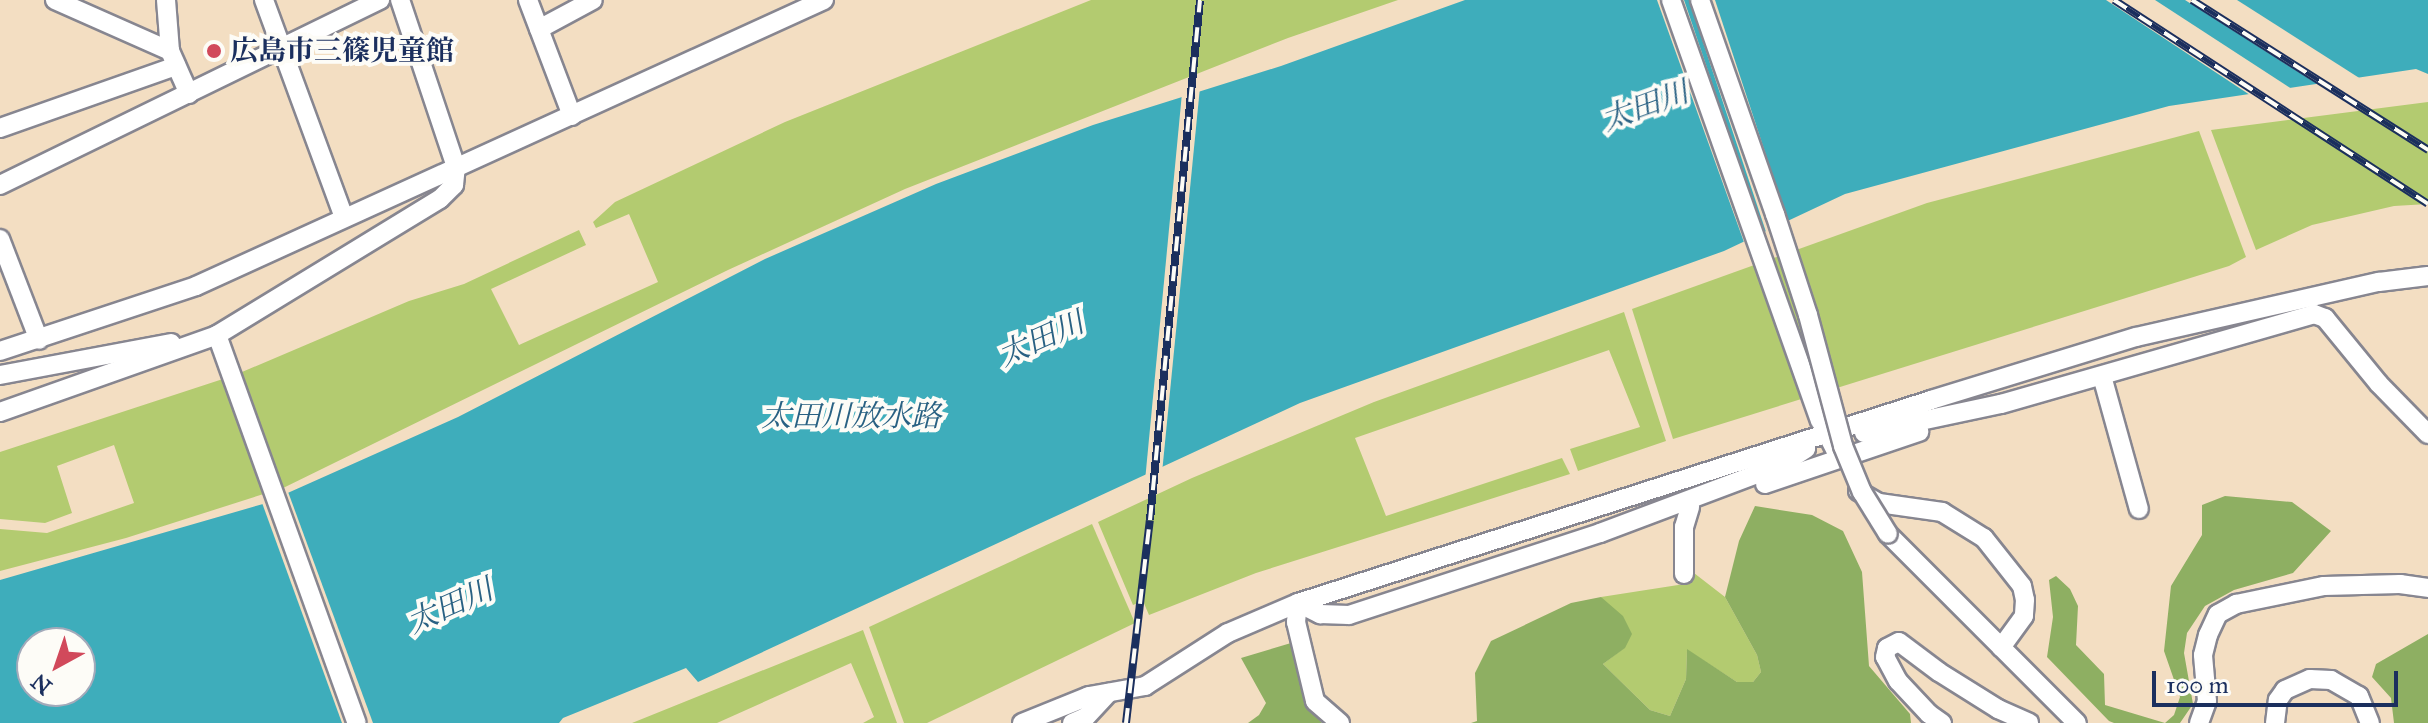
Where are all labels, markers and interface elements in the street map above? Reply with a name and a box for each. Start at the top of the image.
place label: 広島市三篠児童館 [230,34,454,68]
marker: 広島市三篠児童館 [205,42,223,60]
water label: 太田川 [1597,74,1693,138]
water label: 太田川 [993,304,1089,374]
water label: 太田川放水路 [761,398,941,434]
water label: 太田川 [402,571,498,641]
north arrow [16,627,96,707]
scale bar [2156,655,2402,705]
text: N [26,668,57,701]
text: 100 m [2166,670,2229,700]

